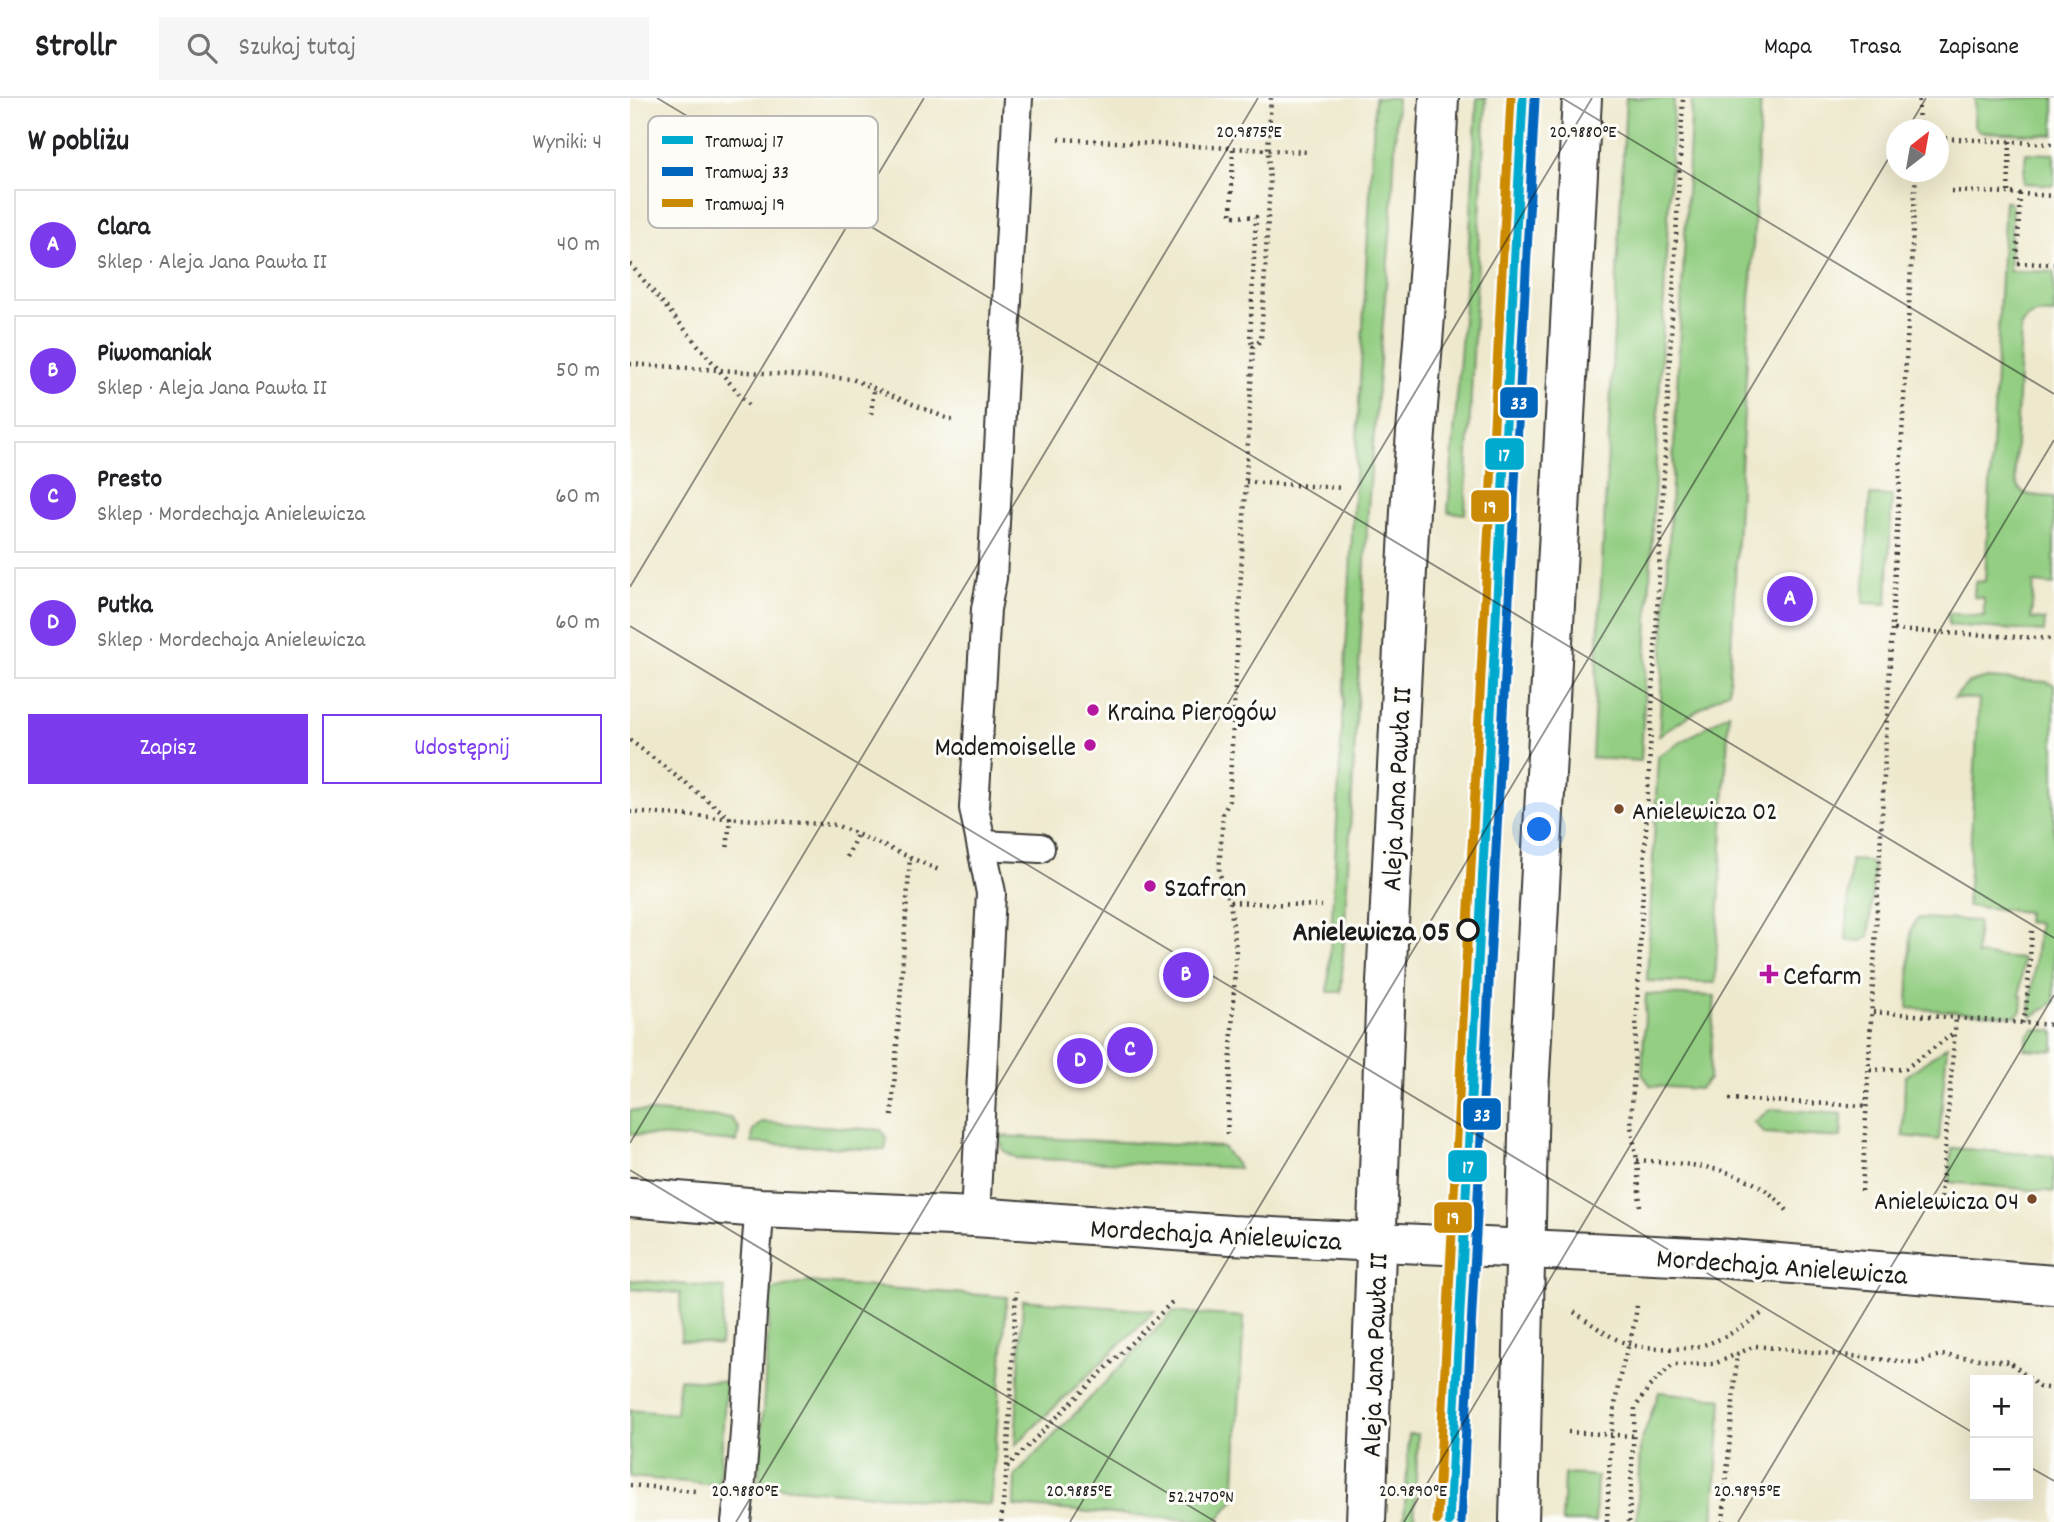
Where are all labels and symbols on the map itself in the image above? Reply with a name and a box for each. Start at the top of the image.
legend [648,116,878,228]
north arrow [1886,119,1949,182]
text: 20.9875°E [1216,121,1282,146]
text: 20.9880°E [1549,121,1617,146]
text: Tramwaj 17 [705,130,784,157]
text: Tramwaj 33 [705,161,789,188]
text: Tramwaj 19 [705,193,785,220]
line badge: 33 [1499,386,1539,419]
text: 33 [1511,392,1527,419]
line badge: 17 [1484,437,1525,471]
text: 17 [1498,444,1510,471]
line badge: 19 [1470,489,1510,523]
text: 19 [1484,496,1496,523]
pin: A [1767,573,1813,625]
street label: Aleja Jana Pawła II [1375,686,1425,893]
place label: Kraina Pierogów [1107,695,1277,735]
marker: Kraina Pierogów [1085,702,1101,718]
place label: Mademoiselle [934,730,1076,770]
marker: Mademoiselle [1082,737,1098,753]
place label: Anielewicza 02 [1632,795,1778,832]
marker: Anielewicza 02 [1612,802,1626,816]
your location [1522,812,1556,846]
place label: Szafran [1164,871,1246,911]
marker: Szafran [1142,878,1158,894]
place label: Anielewicza 05 [1293,915,1450,955]
marker: Anielewicza 05 [1457,919,1479,941]
pin: B [1163,949,1209,1001]
place label: Cefarm [1783,959,1862,999]
marker: Cefarm [1761,966,1777,982]
pin: C [1107,1024,1153,1076]
pin: D [1057,1035,1103,1087]
line badge: 33 [1462,1097,1502,1131]
text: 33 [1474,1104,1490,1131]
line badge: 17 [1447,1149,1488,1183]
text: 17 [1462,1156,1474,1183]
place label: Anielewicza 04 [1874,1185,2019,1222]
marker: Anielewicza 04 [2025,1192,2039,1206]
line badge: 19 [1433,1201,1473,1234]
text: 19 [1447,1207,1459,1234]
street label: Mordechaja Anielewicza [1089,1211,1343,1265]
street label: Mordechaja Anielewicza [1655,1241,1909,1299]
street label: Aleja Jana Pawła II [1354,1252,1402,1458]
text: 20.9880°E [711,1480,779,1505]
text: 20.9885°E [1046,1480,1112,1505]
text: 20.9890°E [1379,1480,1447,1505]
text: 20.9895°E [1714,1480,1780,1505]
text: 52.2470°N [1168,1486,1234,1511]

